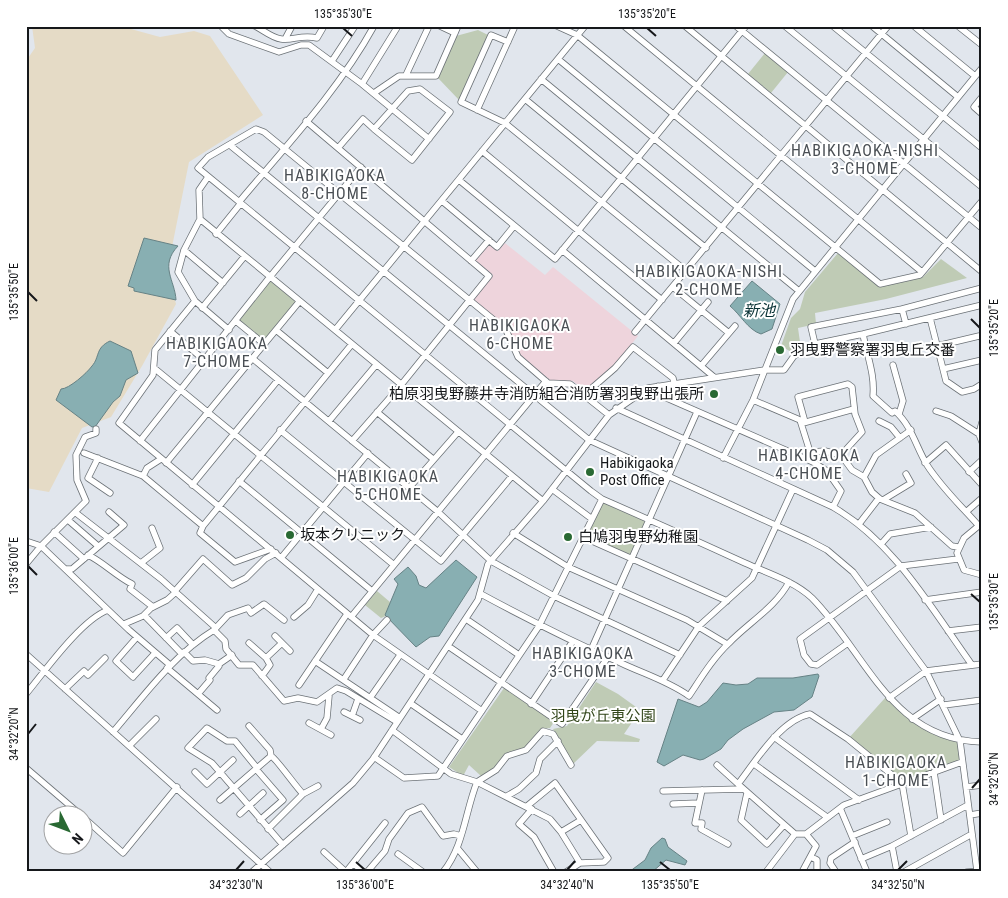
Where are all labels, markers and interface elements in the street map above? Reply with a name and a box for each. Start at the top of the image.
text: 135°35'30"E [314,7,372,21]
text: 135°35'20"E [618,7,676,21]
district label: HABIKIGAOKA-NISHI 3-CHOME [791,141,939,178]
district label: HABIKIGAOKA 8-CHOME [284,166,386,203]
district label: HABIKIGAOKA-NISHI 2-CHOME [635,262,783,299]
text: 135°35'50"E [7,263,21,321]
text: 135°35'20"E [987,299,1001,357]
water label: 新池 [743,301,777,320]
district label: HABIKIGAOKA 6-CHOME [469,316,571,353]
district label: HABIKIGAOKA 7-CHOME [166,334,268,371]
place label: 羽曳野警察署羽曳丘交番 [790,341,955,359]
marker: 羽曳野警察署羽曳丘交番 [774,344,786,356]
place label: 柏原羽曳野藤井寺消防組合消防署羽曳野出張所 [389,385,704,403]
marker: 柏原羽曳野藤井寺消防組合消防署羽曳野出張所 [708,388,720,400]
district label: HABIKIGAOKA 4-CHOME [758,446,860,483]
place label: Habikigaoka Post Office [600,454,674,489]
marker: Habikigaoka Post Office [584,466,596,478]
district label: HABIKIGAOKA 5-CHOME [337,467,439,504]
place label: 坂本クリニック [300,526,405,544]
place label: 白鳩羽曳野幼稚園 [578,528,698,546]
marker: 坂本クリニック [284,529,296,541]
marker: 白鳩羽曳野幼稚園 [562,531,574,543]
text: 135°36'00"E [7,537,21,595]
text: 135°35'30"E [987,573,1001,631]
district label: HABIKIGAOKA 3-CHOME [532,644,634,681]
text: 34°32'20"N [7,707,21,761]
park label: 羽曳が丘東公園 [550,707,656,725]
text: 34°32'50"N [987,752,1001,806]
district label: HABIKIGAOKA 1-CHOME [845,753,947,790]
north arrow [42,806,92,856]
text: N [69,830,86,847]
text: 34°32'30"N [209,878,263,892]
text: 135°36'00"E [336,878,394,892]
text: 34°32'40"N [540,878,594,892]
text: 135°35'50"E [641,878,699,892]
text: 34°32'50"N [871,878,925,892]

